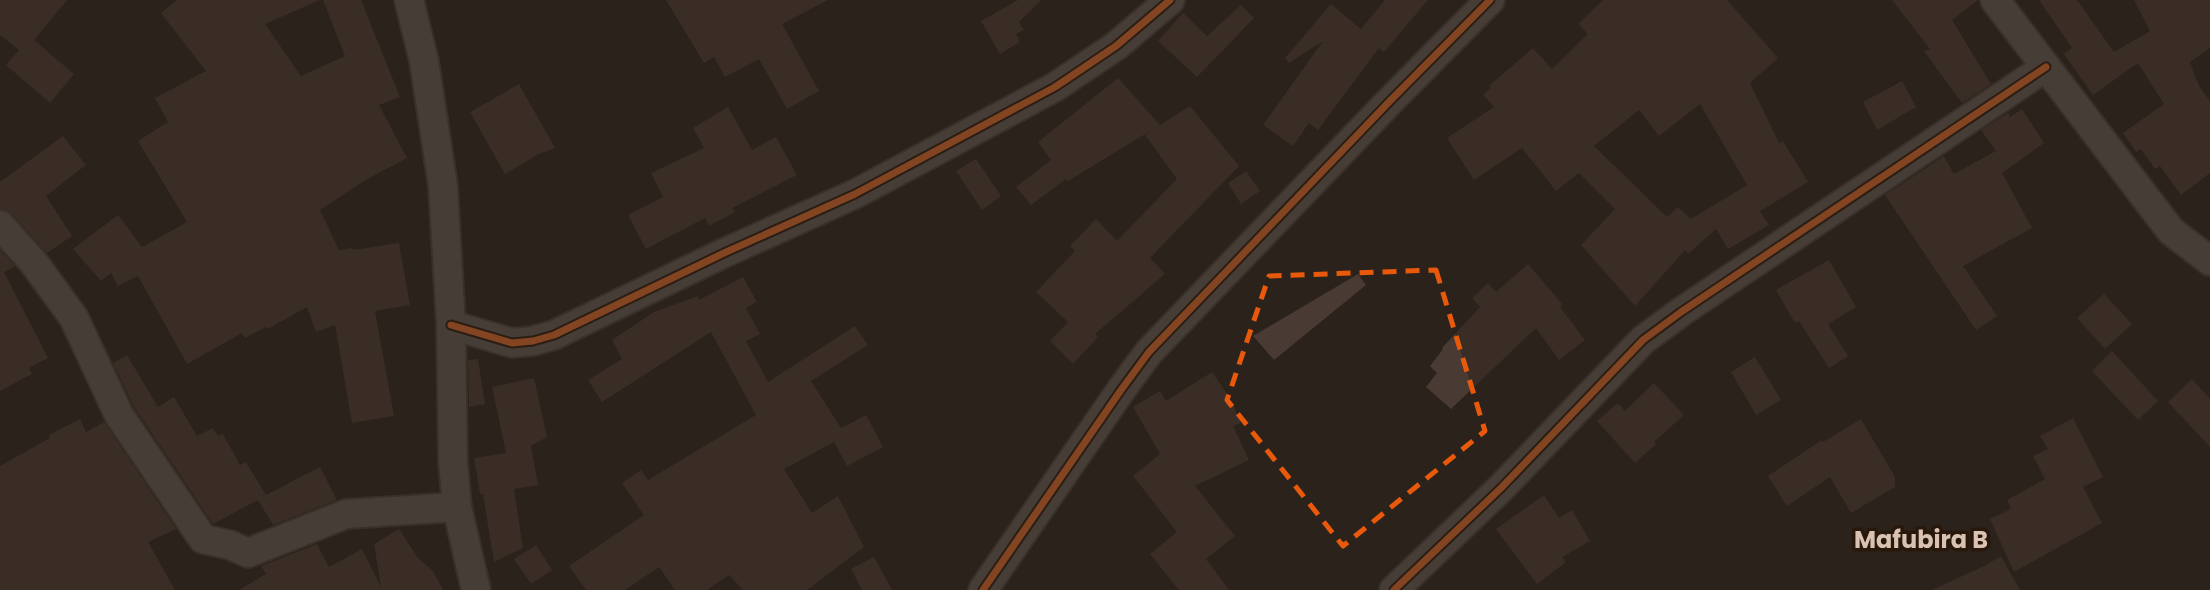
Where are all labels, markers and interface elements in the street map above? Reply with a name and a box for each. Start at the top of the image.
district label: Mafubira B [1854,523,1988,556]

